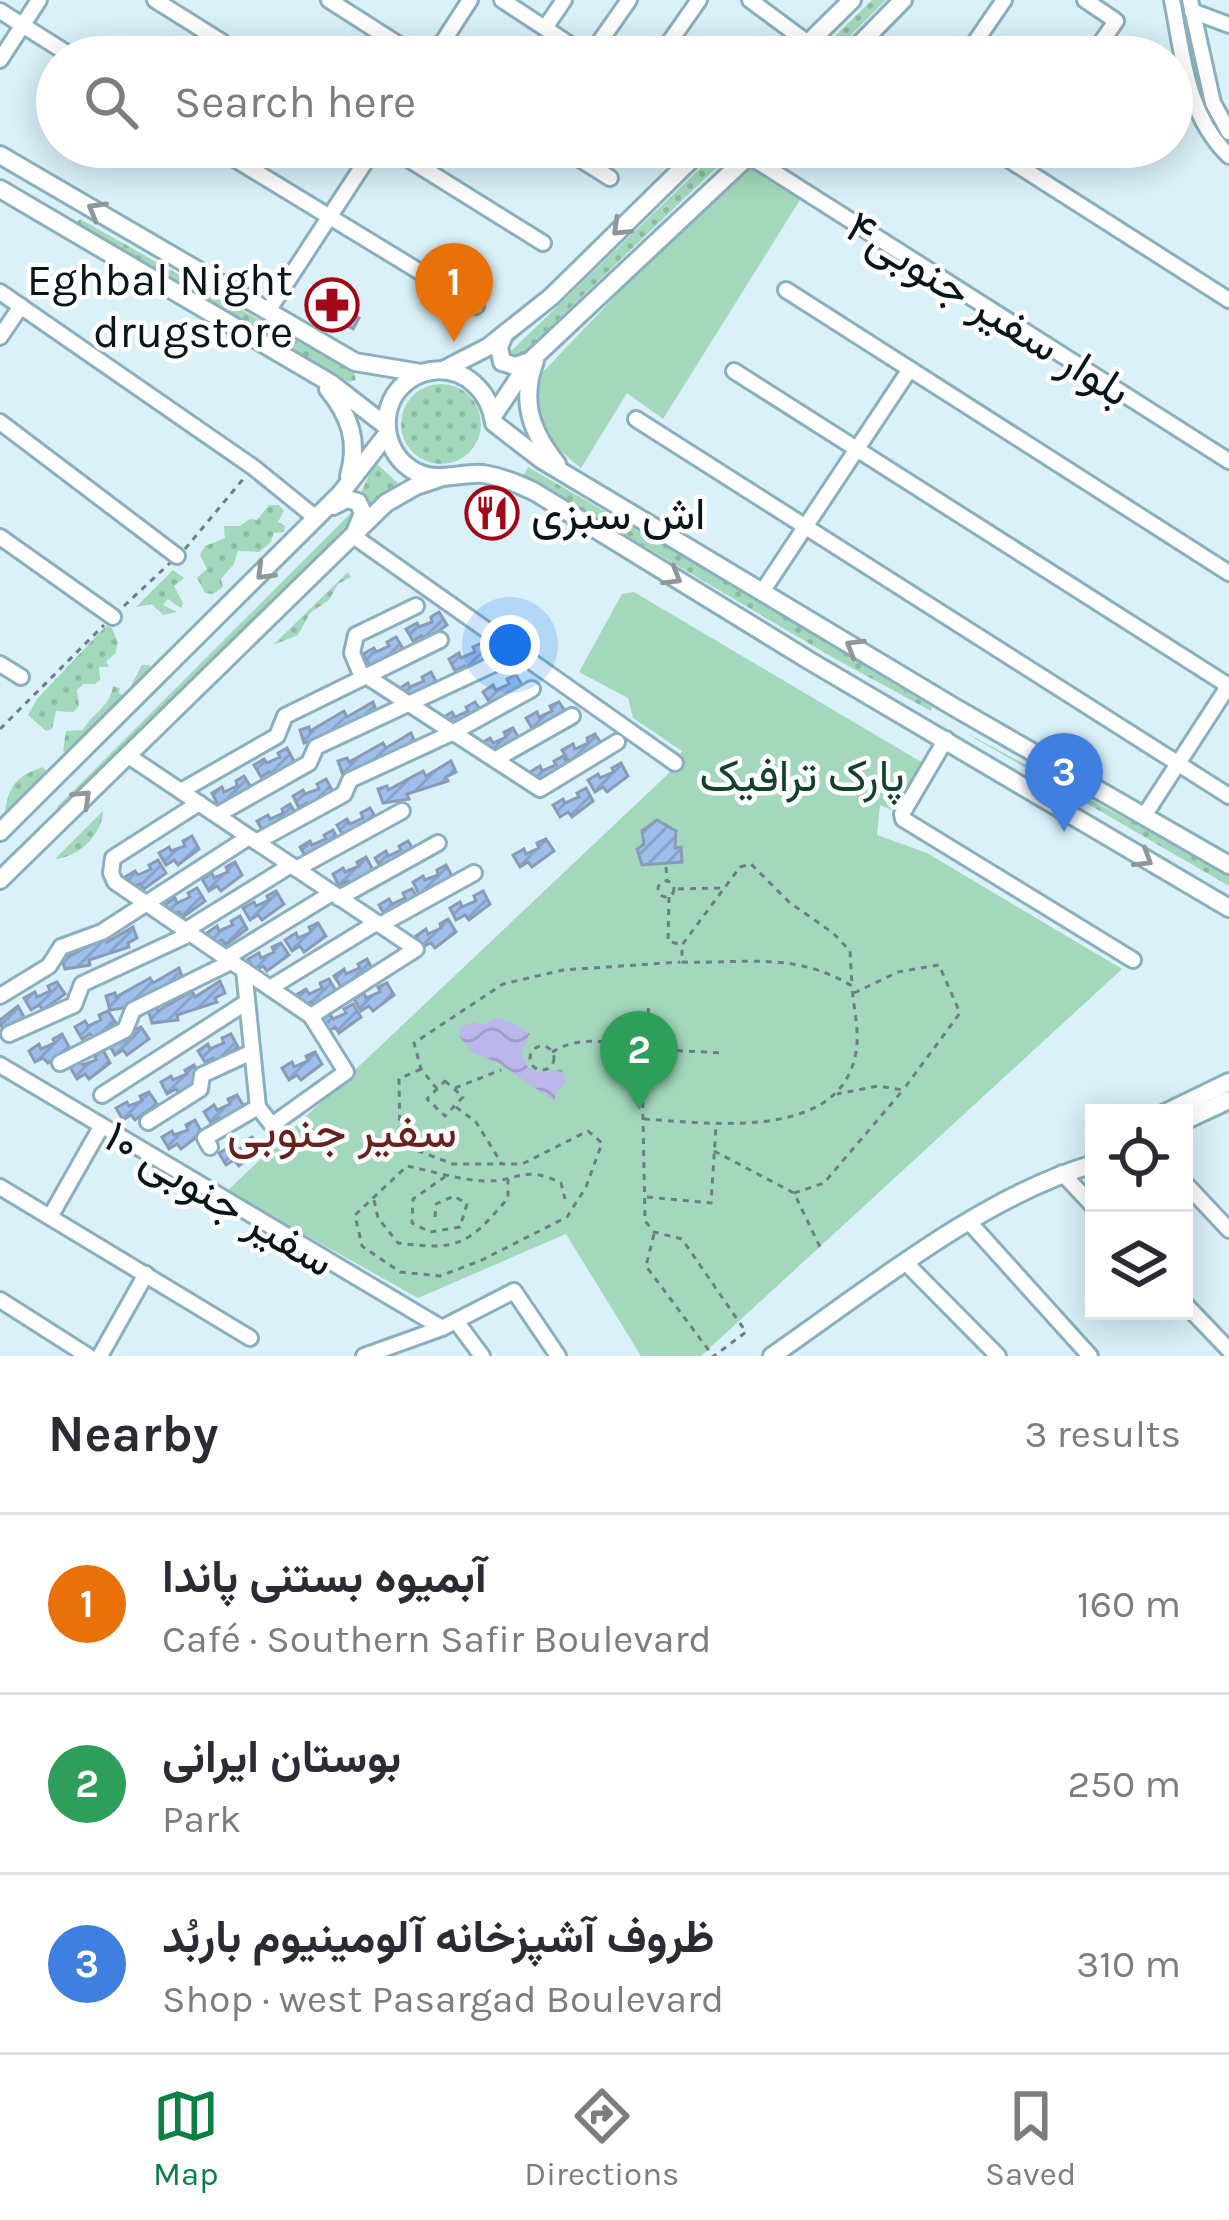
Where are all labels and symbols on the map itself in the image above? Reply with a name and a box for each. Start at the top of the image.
one-way arrow [87,201,108,224]
street label: بلوار سفیر جنوبی۴ [836,201,1140,418]
one-way arrow [612,214,634,236]
pin: 1 [415,243,493,342]
place label: Eghbal Night drugstore [27,254,293,359]
pharmacy icon: Eghbal Night drugstore [304,277,360,333]
restaurant icon: اش سبزی [464,485,520,541]
place label: اش سبزی [531,488,706,541]
one-way arrow [256,558,278,580]
one-way arrow [660,563,682,585]
your location [480,615,540,675]
one-way arrow [845,638,867,661]
pin: 3 [1025,733,1103,832]
park label: پارک ترافیک [700,750,904,806]
one-way arrow [69,790,91,812]
one-way arrow [1131,845,1153,867]
pin: 2 [600,1011,678,1110]
district label: سفیر جنوبی [227,1103,457,1160]
street label: سفیر جنوبی ۱۰ [95,1110,344,1289]

